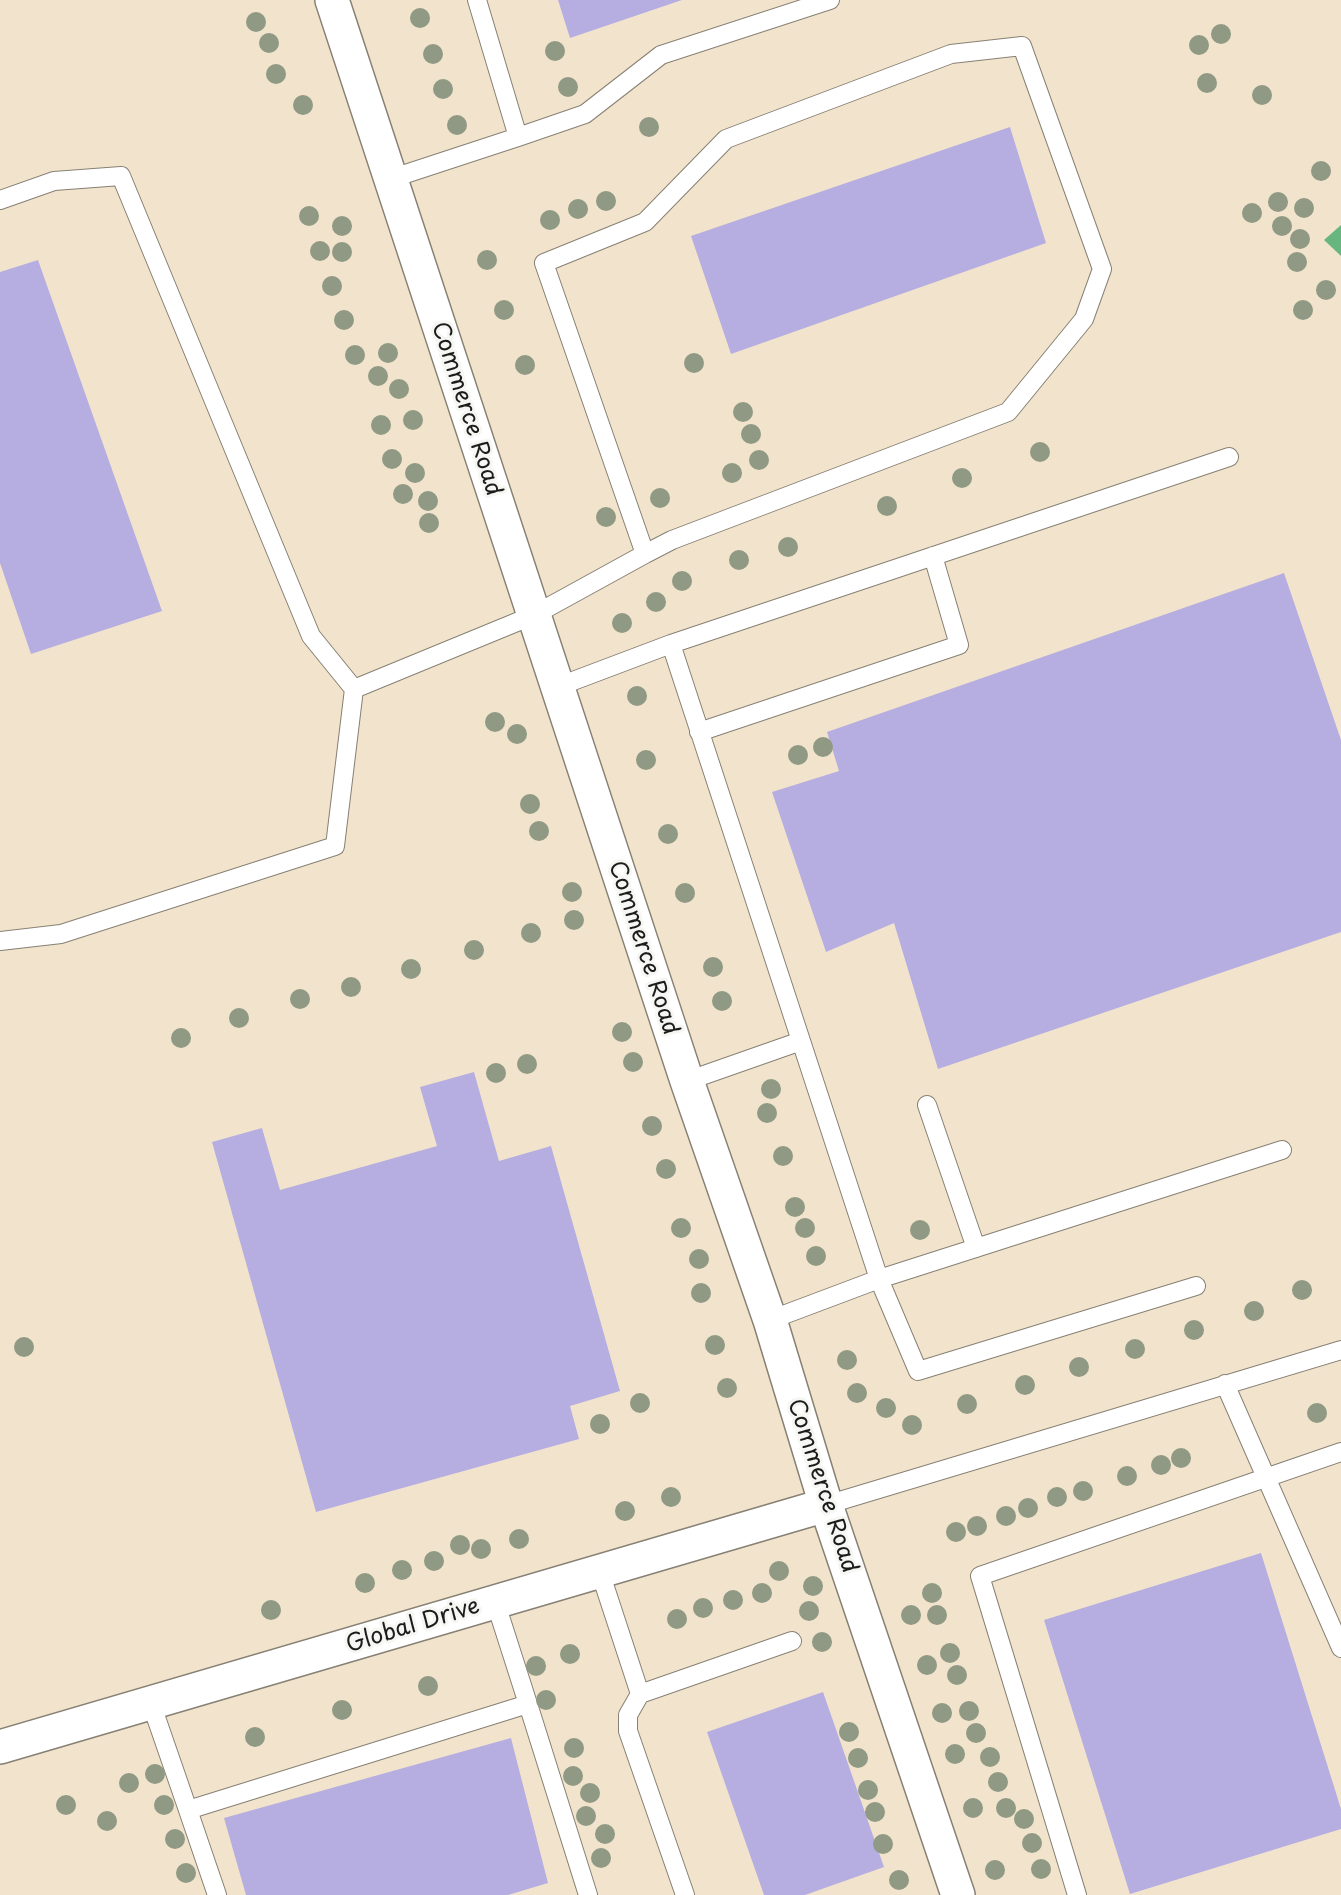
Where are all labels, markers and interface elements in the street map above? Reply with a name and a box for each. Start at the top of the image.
street label: Commerce Road [425,318,507,500]
street label: Commerce Road [602,857,684,1039]
street label: Commerce Road [781,1395,863,1577]
street label: Global Drive [343,1593,483,1659]

